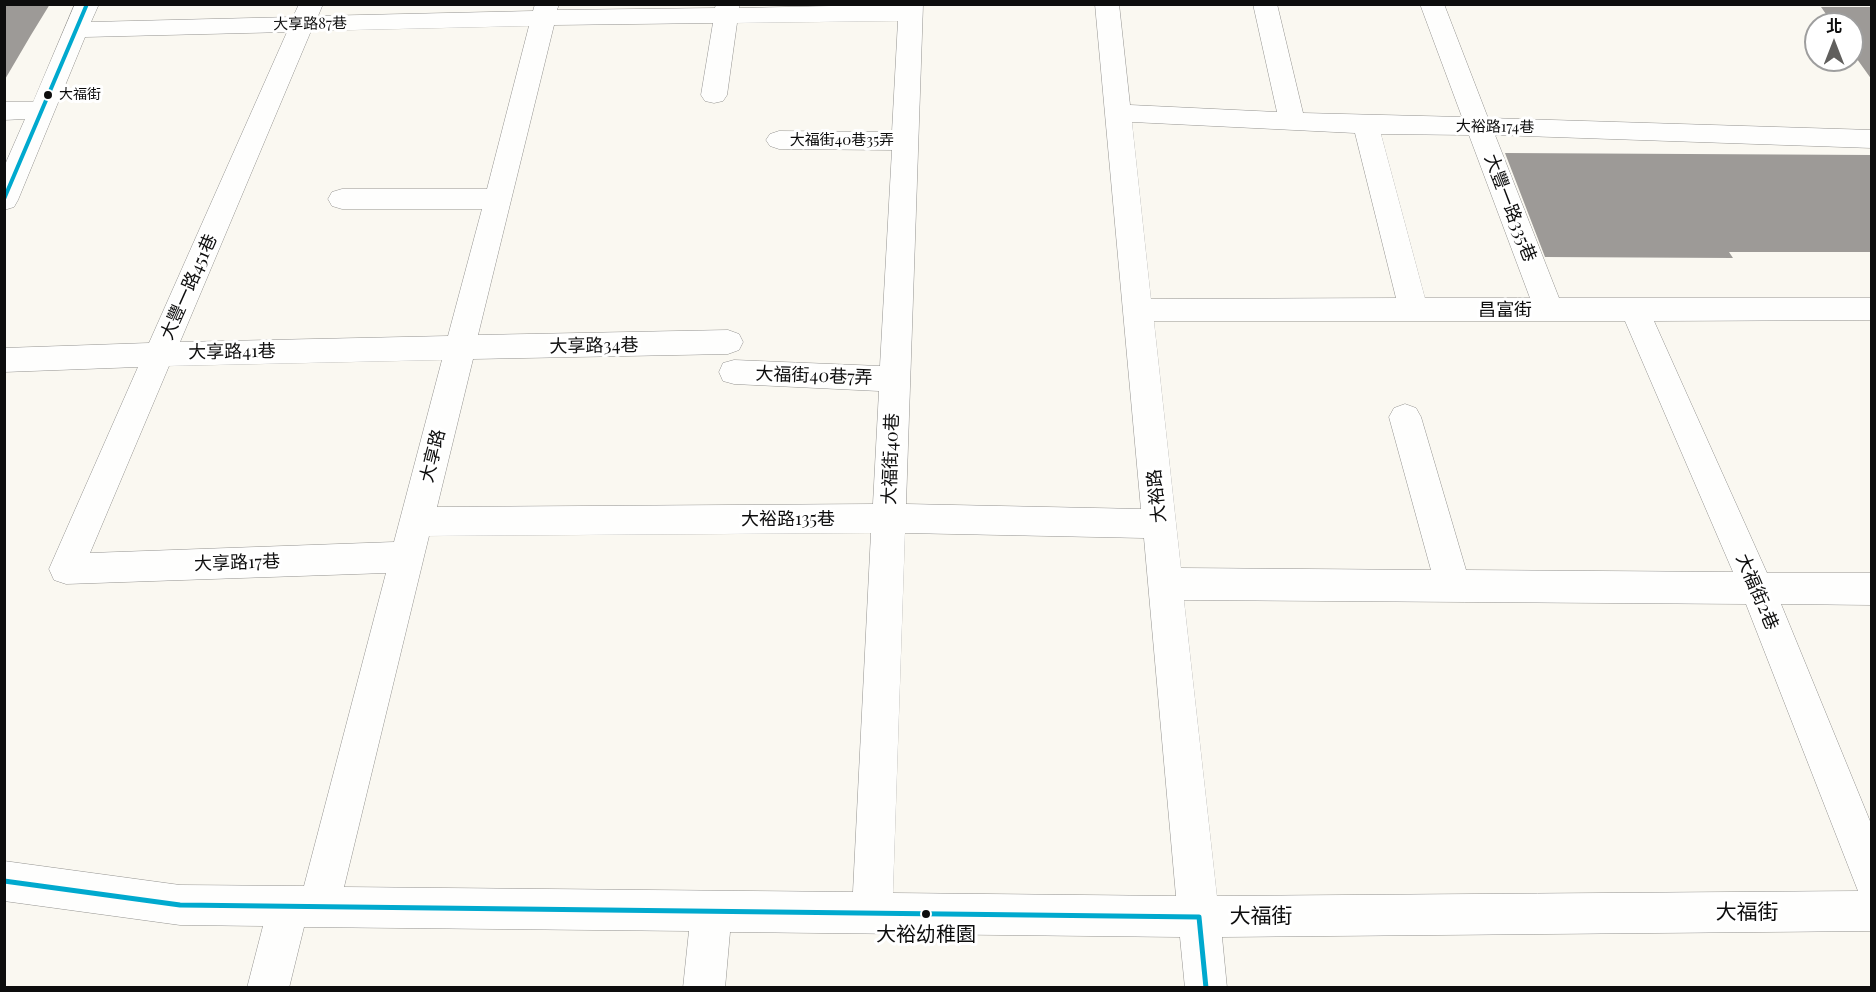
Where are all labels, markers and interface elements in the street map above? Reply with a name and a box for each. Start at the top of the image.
north arrow [1804,12,1864,72]
street label: 大享路87巷 [273,14,347,34]
text: 北 [1826,15,1842,36]
place label: 大福街 [59,87,101,103]
marker: 大福街 [42,89,54,101]
street label: 大裕路174巷 [1456,117,1534,137]
street label: 大福街40巷35弄 [790,131,894,149]
street label: 大豐一路335巷 [1480,151,1540,265]
street label: 大豐一路451巷 [156,231,222,343]
street label: 昌富街 [1478,299,1532,321]
street label: 大享路34巷 [549,334,639,358]
street label: 大享路41巷 [188,340,276,364]
street label: 大福街40巷7弄 [755,363,873,389]
street label: 大福街40巷 [879,413,903,505]
street label: 大享路 [416,427,450,485]
street label: 大裕路 [1143,468,1171,524]
street label: 大裕路135巷 [741,508,835,530]
street label: 大享路17巷 [194,551,280,575]
street label: 大福街2巷 [1731,551,1783,633]
street label: 大福街 [1716,899,1778,925]
street label: 大福街 [1230,903,1292,929]
marker: 大裕幼稚園 [920,908,932,920]
place label: 大裕幼稚園 [876,923,976,947]

